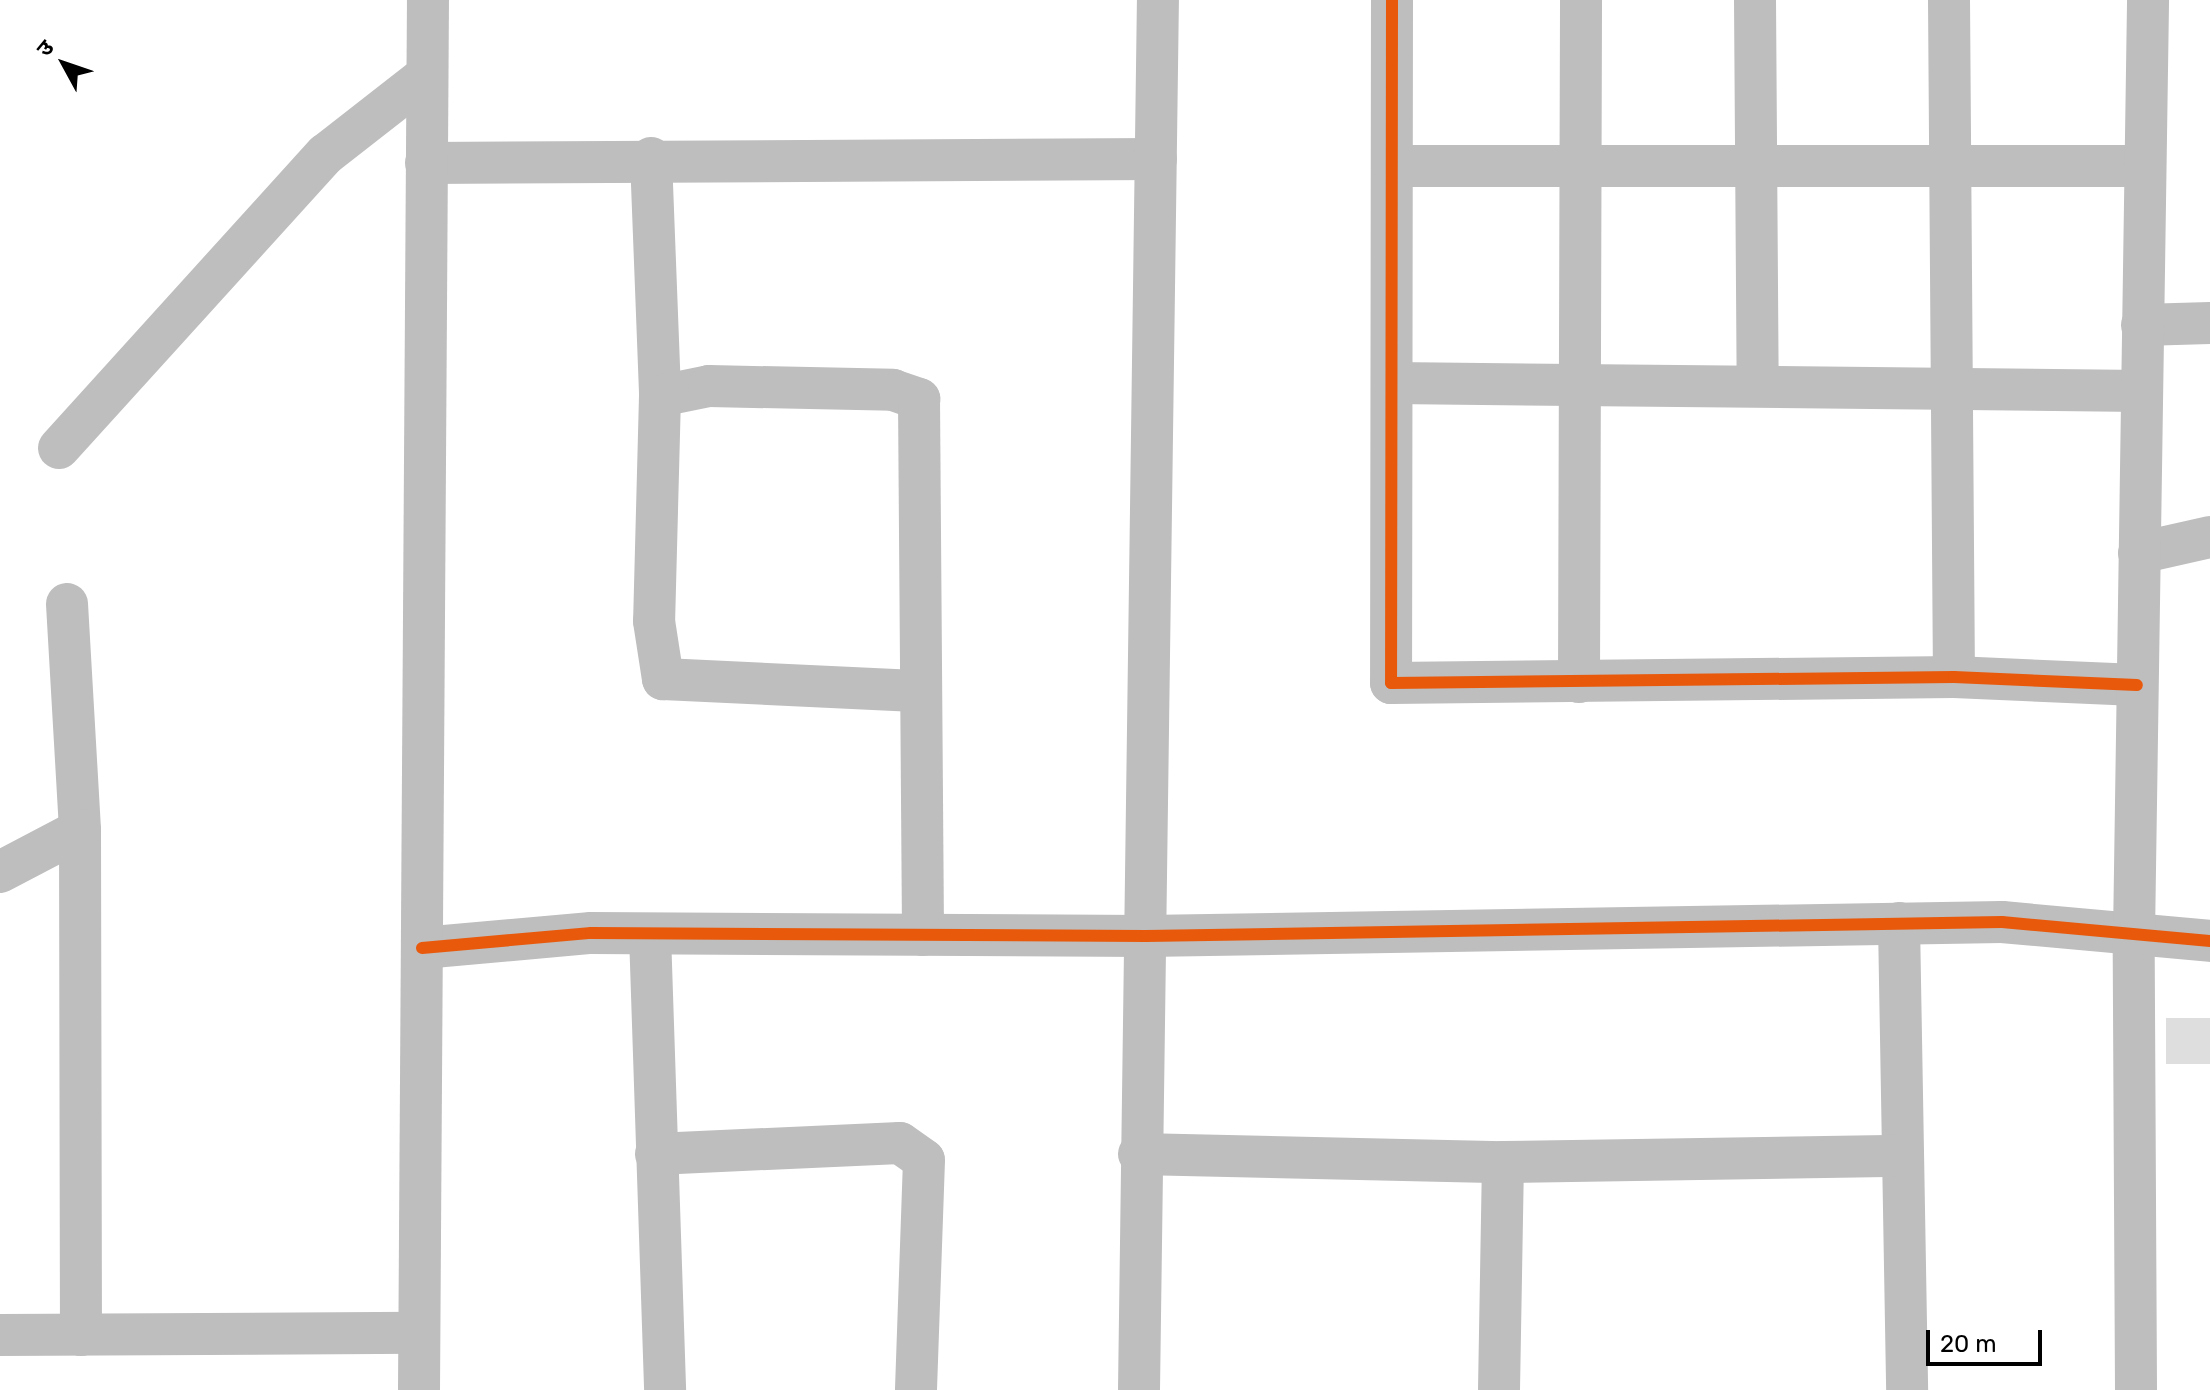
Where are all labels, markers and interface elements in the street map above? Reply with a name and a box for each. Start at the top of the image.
north arrow [24,24,104,104]
text: उ [31,35,60,62]
scale bar [1930,1314,2046,1364]
text: 20 m [1940,1330,1997,1358]

